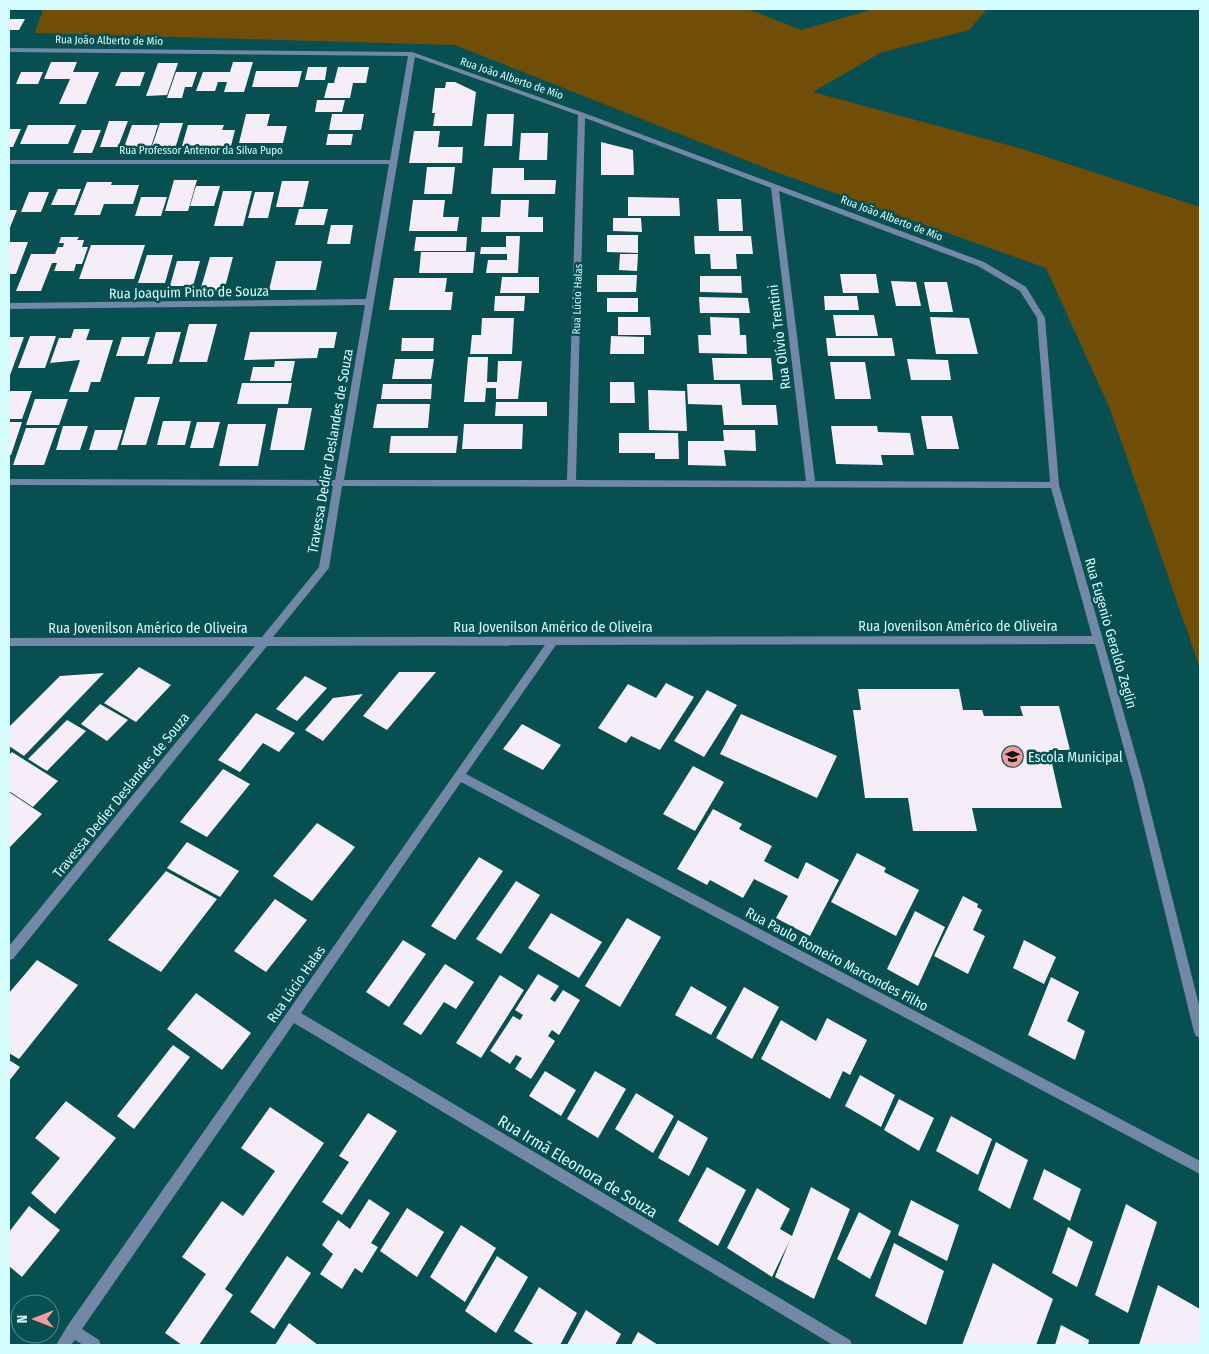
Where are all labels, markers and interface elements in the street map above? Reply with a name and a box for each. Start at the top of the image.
street label: Rua João Alberto de Mio [55,33,163,48]
street label: Rua João Alberto de Mio [459,55,565,102]
street label: Rua Professor Antenor da Silva Pupo [119,144,283,157]
street label: Rua João Alberto de Mio [839,193,945,244]
street label: Rua Lúcio Halas [570,263,585,335]
street label: Rua Joaquim Pinto de Souza [109,283,269,302]
street label: Rua Olívio Trentini [765,284,794,390]
street label: Travessa Dedier Deslandes de Souza [304,347,357,555]
street label: Rua Eugenio Geraldo Zeglin [1081,556,1140,710]
street label: Rua Jovenilson Américo de Oliveira [858,618,1058,635]
street label: Rua Jovenilson Américo de Oliveira [453,619,653,636]
street label: Rua Jovenilson Américo de Oliveira [48,620,248,637]
street label: Travessa Dedier Deslandes de Souza [50,709,193,881]
school or university icon: Escola Municipal [1000,745,1024,769]
place label: Escola Municipal [1028,749,1123,766]
street label: Rua Paulo Romeiro Marcondes Filho [743,904,931,1015]
street label: Rua Lúcio Halas [264,942,329,1026]
street label: Rua Irmã Eleonora de Souza [495,1111,661,1222]
north arrow [10,1294,60,1344]
text: N [14,1315,31,1323]

